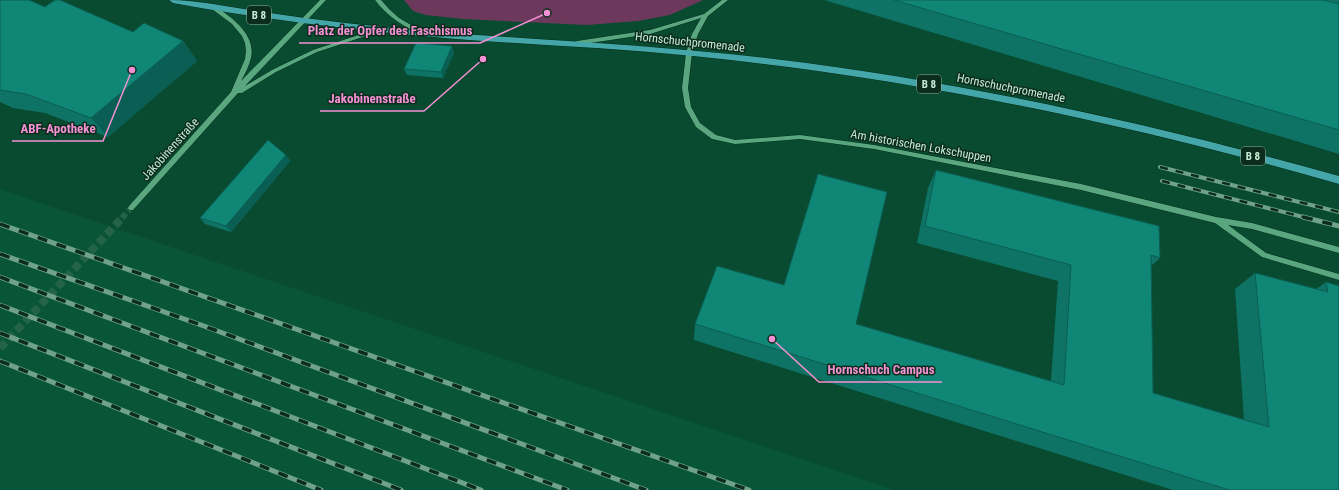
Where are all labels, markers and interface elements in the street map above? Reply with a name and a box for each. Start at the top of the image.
road number: B 8 [247,6,271,24]
callout: Platz der Opfer des Faschismus [299,18,480,43]
text: Platz der Opfer des Faschismus [308,23,472,38]
street label: Hornschuchpromenade [634,29,746,55]
street label: Hornschuchpromenade [956,71,1067,105]
road number: B 8 [917,75,941,93]
callout: Jakobinenstraße [320,86,424,111]
text: Jakobinenstraße [328,91,416,106]
street label: Jakobinenstraße [138,115,202,183]
callout: ABF-Apotheke [12,116,103,141]
text: ABF-Apotheke [20,121,96,136]
street label: Am historischen Lokschuppen [850,127,993,165]
road number: B 8 [1241,147,1265,165]
callout: Hornschuch Campus [819,357,942,382]
text: Hornschuch Campus [827,362,935,377]

